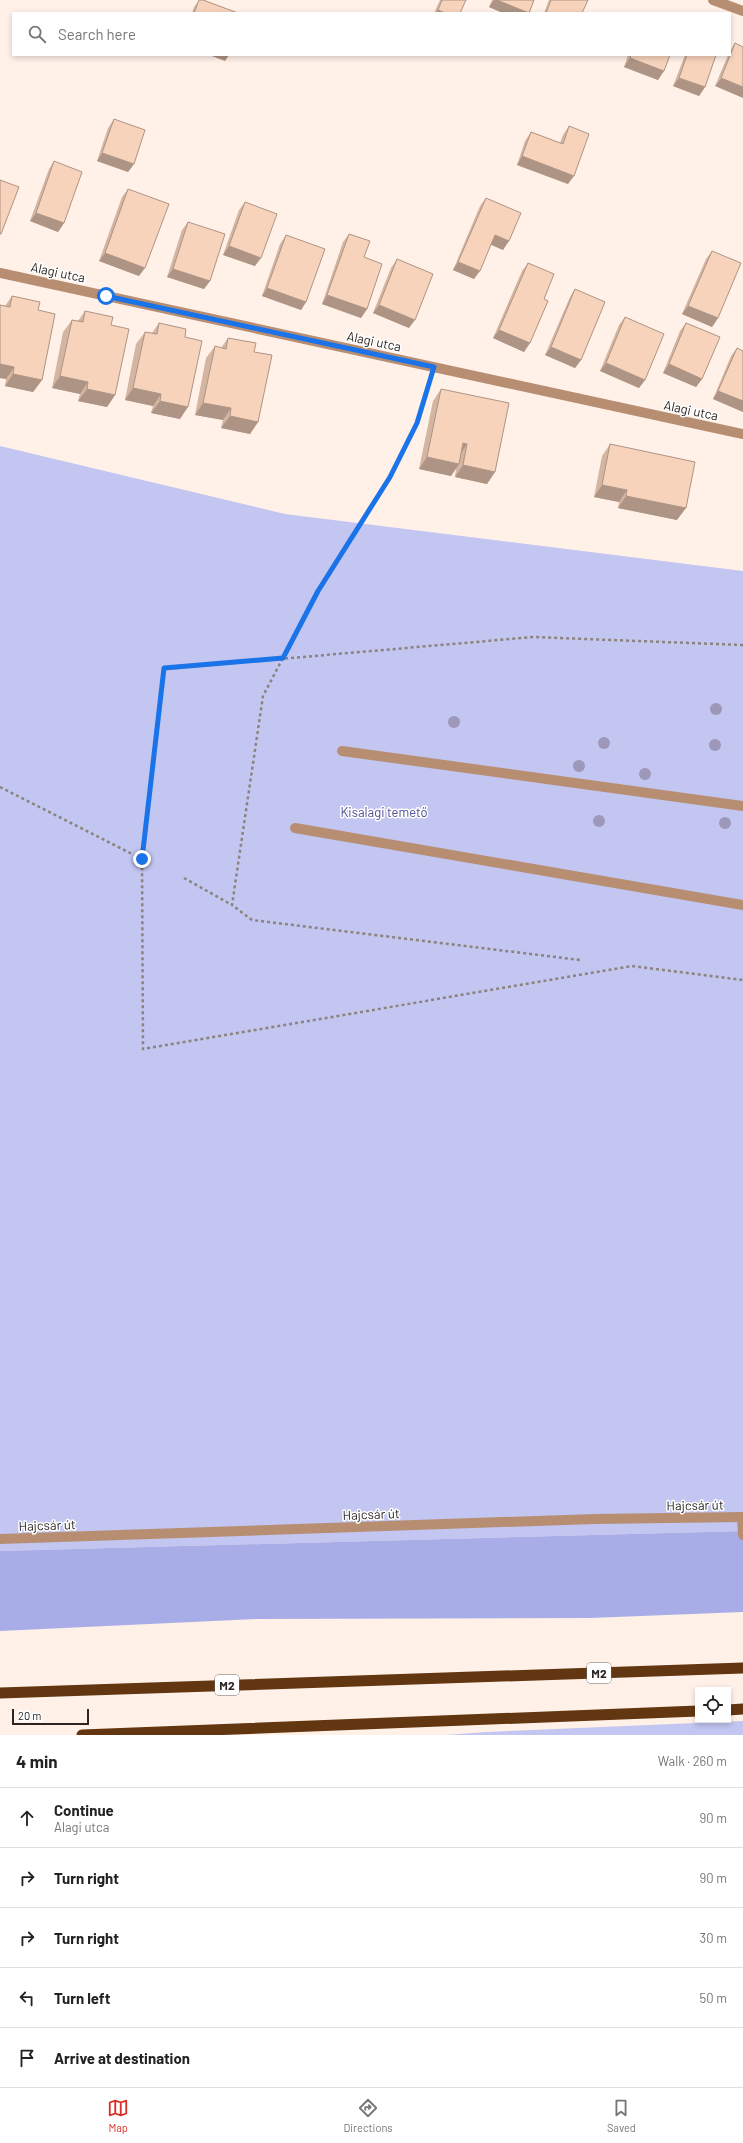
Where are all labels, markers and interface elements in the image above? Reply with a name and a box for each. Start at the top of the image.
search box [12,12,731,56]
icon: search [26,23,48,45]
text: Search here [58,25,136,43]
street label: Alagi utca [29,258,87,286]
route start [97,287,115,305]
street label: Alagi utca [345,327,403,355]
street label: Alagi utca [662,396,720,424]
park label: Kisalagi temető [340,804,428,820]
route end [133,850,151,868]
street label: Hajcsár út [666,1497,724,1513]
street label: Hajcsár út [342,1505,400,1523]
street label: Hajcsár út [18,1516,76,1534]
road number: M2 [587,1663,611,1683]
road number: M2 [215,1675,239,1695]
map controls [695,1687,731,1723]
button: locate [695,1687,731,1723]
scale bar [12,1707,89,1726]
text: 20 m [18,1709,41,1722]
text: 4 min [16,1751,58,1771]
text: Walk · 260 m [658,1753,727,1769]
text: Continue [54,1801,114,1819]
icon: ahead [16,1807,38,1829]
text: 90 m [700,1810,727,1826]
text: Alagi utca [54,1819,109,1835]
icon: right [16,1867,38,1889]
text: Turn right [54,1869,119,1887]
text: 90 m [700,1870,727,1886]
icon: right [16,1927,38,1949]
text: Turn right [54,1929,119,1947]
text: 30 m [700,1930,727,1946]
icon: left [16,1987,38,2009]
text: Turn left [54,1989,110,2007]
text: 50 m [700,1990,727,2006]
icon: arrive [16,2047,38,2069]
text: Arrive at destination [54,2049,190,2067]
tab: Map [107,2097,129,2134]
tab: Directions [343,2097,393,2134]
tab: Saved [607,2097,636,2134]

